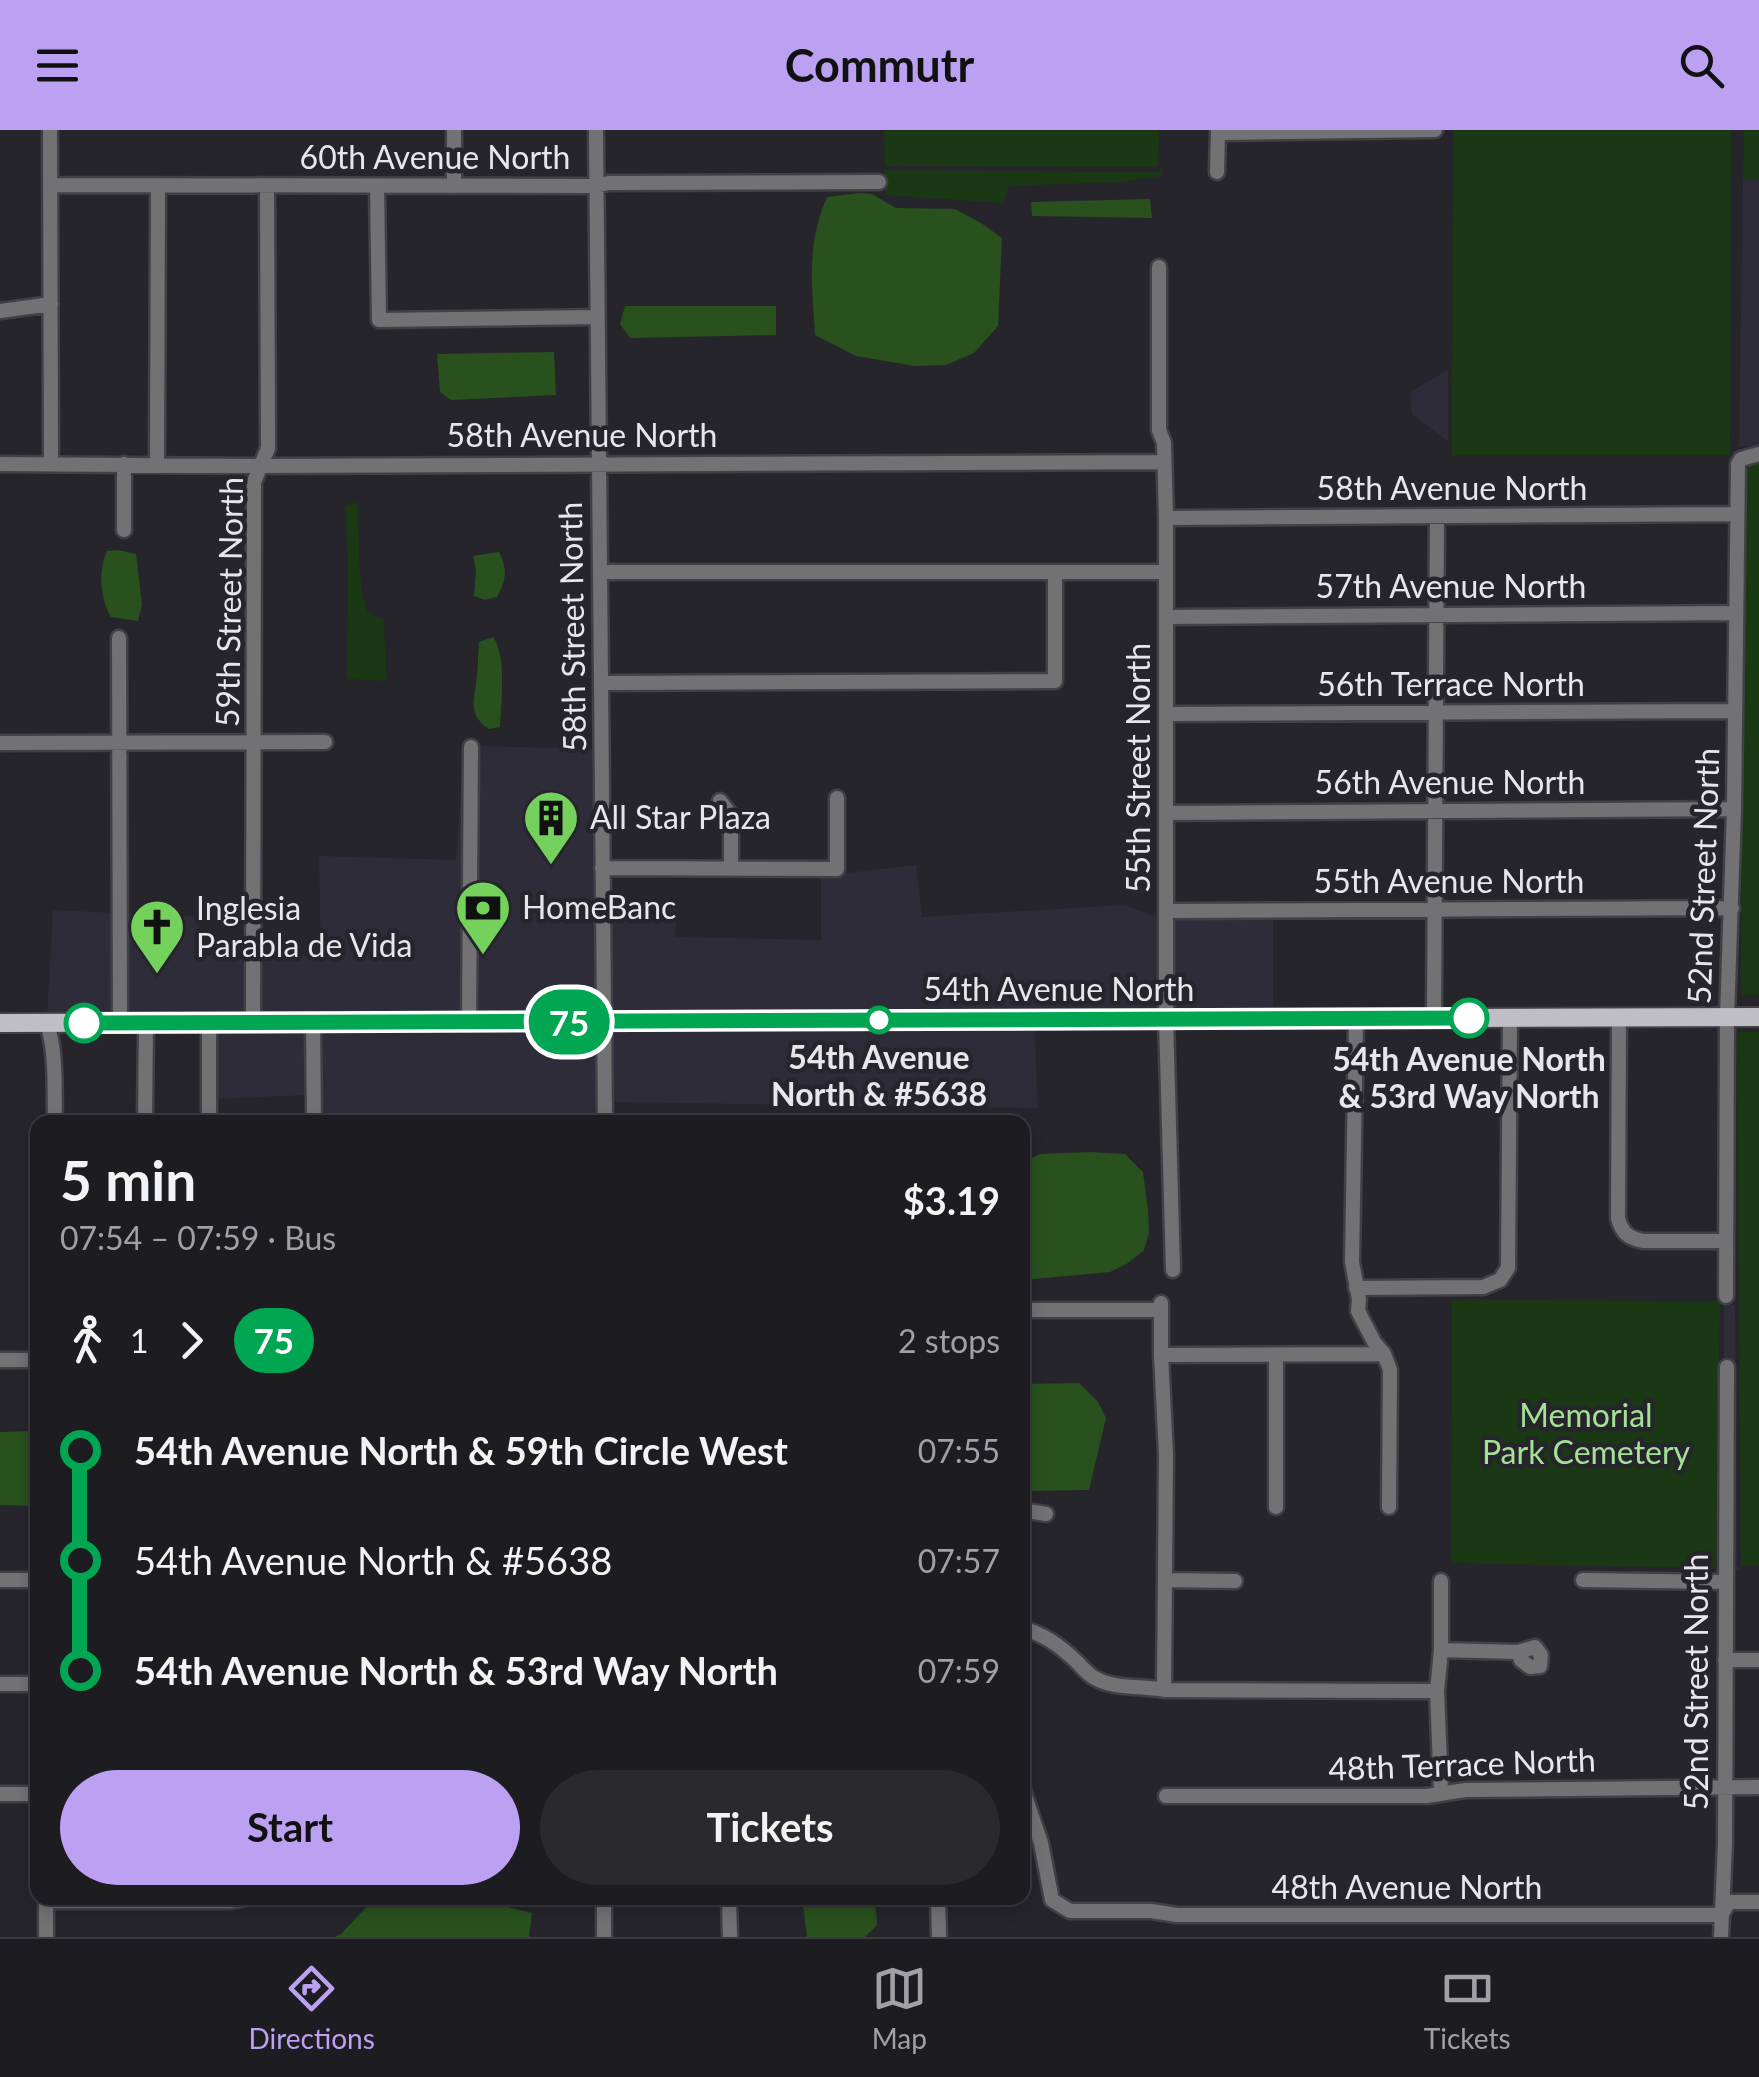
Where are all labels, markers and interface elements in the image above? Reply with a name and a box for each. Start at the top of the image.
icon: menu [30,38,85,93]
text: Commutr [785,38,974,92]
icon: search [1674,38,1729,93]
street label: 60th Avenue North [300,137,570,176]
street label: 58th Avenue North [447,415,717,454]
street label: 58th Avenue North [1317,468,1587,507]
street label: 59th Street North [207,477,250,727]
street label: 58th Street North [550,502,593,752]
street label: 57th Avenue North [1316,566,1586,605]
street label: 55th Street North [1118,643,1157,893]
street label: 56th Terrace North [1317,664,1585,703]
street label: 52nd Street North [1679,747,1726,1005]
street label: 56th Avenue North [1315,762,1585,801]
building icon: All Star Plaza [521,788,581,867]
place label: All Star Plaza [590,797,771,836]
street label: 55th Avenue North [1314,861,1584,900]
bank icon: HomeBanc [453,878,513,957]
place label: HomeBanc [522,887,676,926]
place label: Inglesia Parabla de Vida [196,888,413,964]
church icon: Inglesia Parabla de Vida [127,897,187,976]
street label: 54th Avenue North [924,969,1194,1008]
line badge: 75 [524,990,614,1054]
marker: 54th Avenue North & 53rd Way North [1450,999,1488,1037]
text: 75 [549,1001,589,1043]
unlabelled marker [65,1004,103,1042]
marker: 54th Avenue North & #5638 [866,1007,892,1033]
place label: 54th Avenue North & #5638 [771,1037,987,1113]
place label: 54th Avenue North & 53rd Way North [1332,1039,1606,1115]
text: 5 min [60,1147,196,1213]
text: $3.19 [903,1177,1000,1223]
text: 07:54 – 07:59 · Bus [60,1218,336,1257]
icon: walk [60,1313,115,1368]
icon: forward [164,1313,219,1368]
text: 75 [254,1319,294,1361]
text: 1 [130,1321,149,1360]
text: 2 stops [898,1321,1000,1360]
park label: Memorial Park Cemetery [1482,1395,1691,1471]
text: 54th Avenue North & 59th Circle West [134,1427,788,1473]
text: 07:55 [918,1431,1000,1470]
text: 54th Avenue North & #5638 [134,1537,612,1583]
text: 07:57 [918,1541,1000,1580]
street label: 52nd Street North [1676,1554,1715,1810]
text: 54th Avenue North & 53rd Way North [134,1647,778,1693]
text: 07:59 [918,1651,1000,1690]
street label: 48th Terrace North [1328,1739,1596,1788]
button: Start [60,1770,520,1885]
button: Tickets [540,1770,1000,1885]
street label: 48th Avenue North [1272,1867,1542,1906]
tab: Directions [248,1961,375,2055]
tab: Map [872,1961,927,2055]
tab: Tickets [1424,1961,1511,2055]

